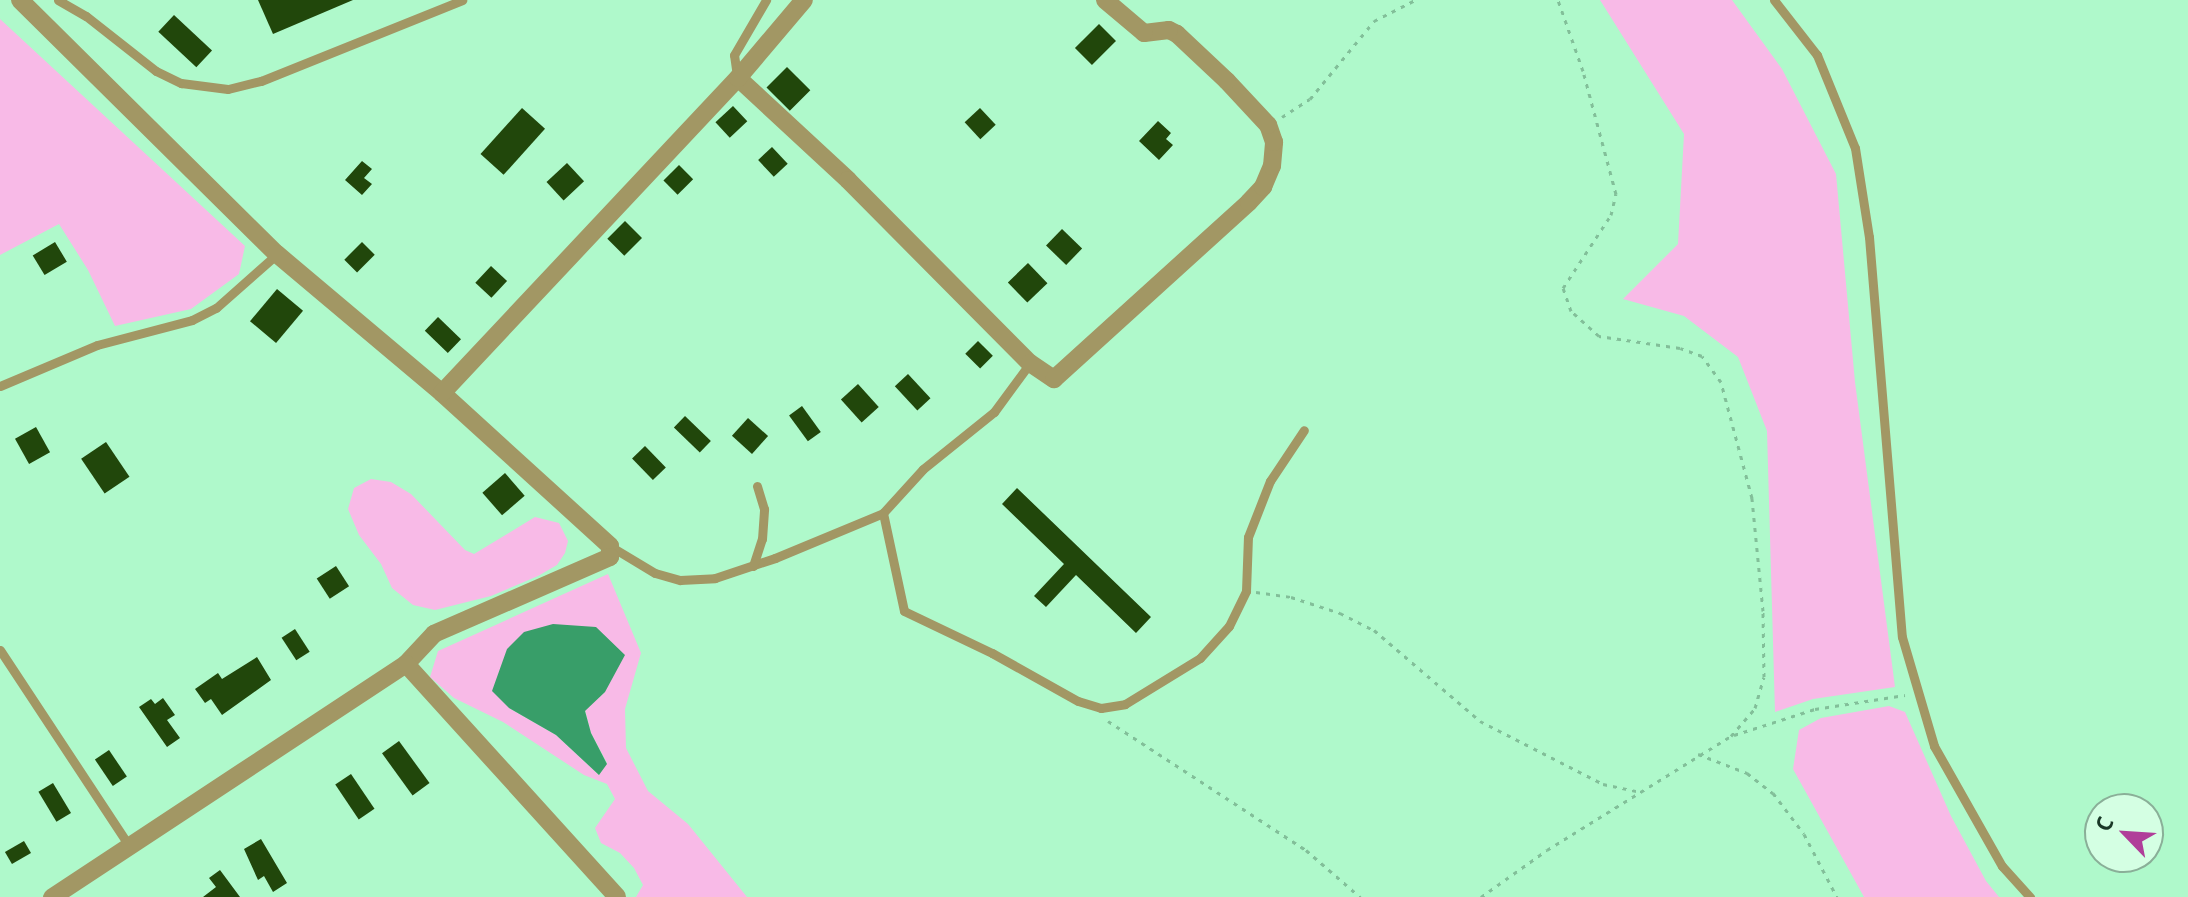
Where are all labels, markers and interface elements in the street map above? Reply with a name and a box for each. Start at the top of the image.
north arrow [2084,793,2164,873]
text: С [2089,812,2119,835]

